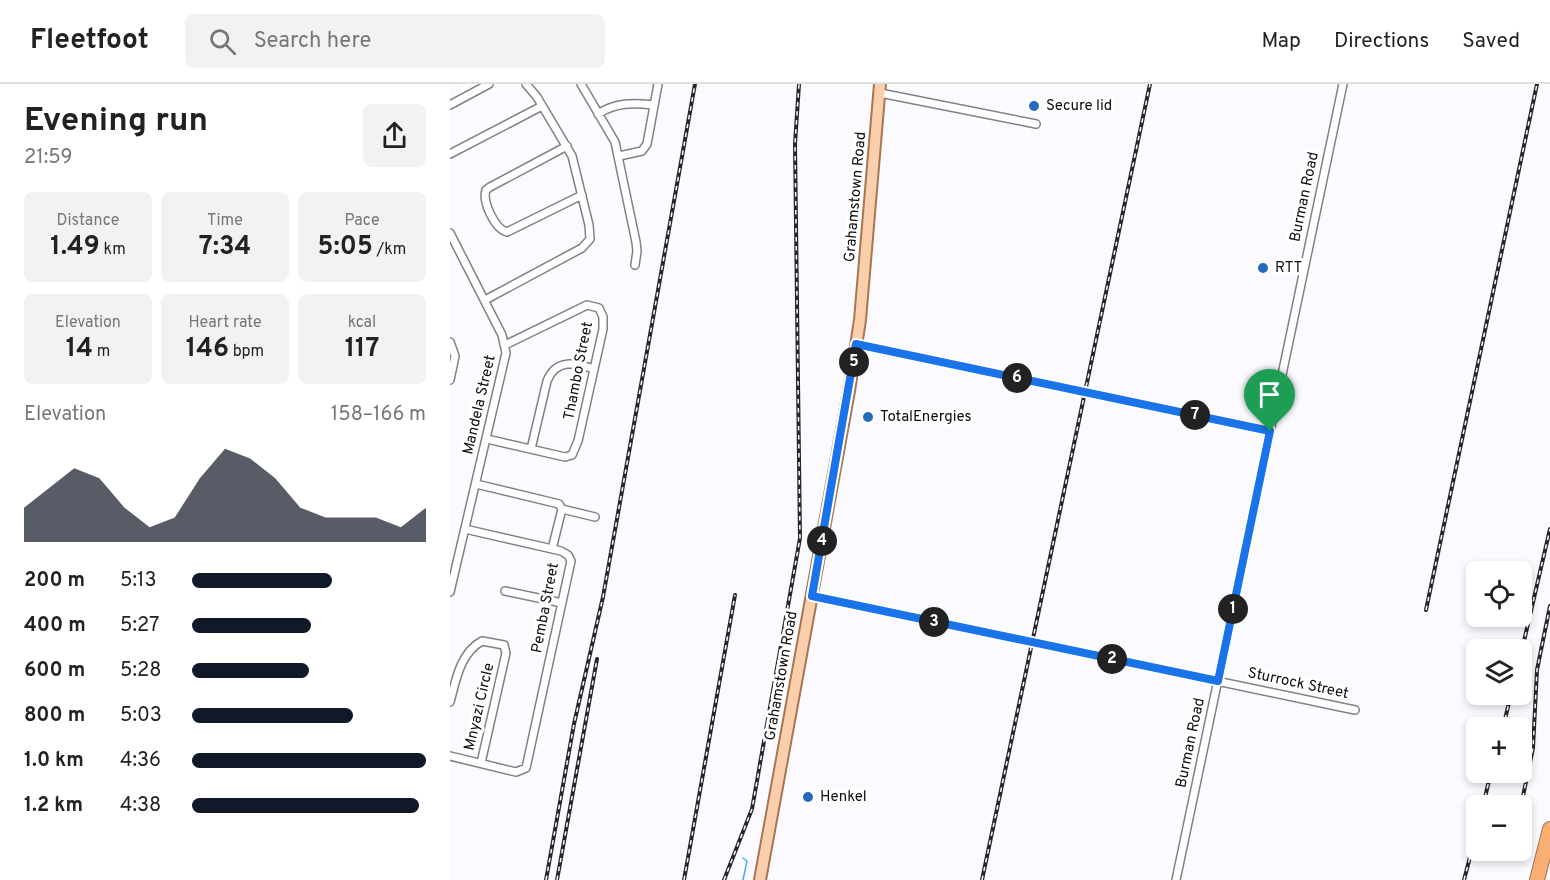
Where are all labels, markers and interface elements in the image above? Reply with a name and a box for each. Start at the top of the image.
search box [185,14,605,68]
text: Fleetfoot [30,23,149,59]
icon: search [206,25,239,58]
text: Search here [254,28,371,55]
text: Map [1261,28,1301,55]
text: Directions [1334,28,1429,55]
text: Saved [1462,28,1520,55]
place label: Secure lid [1046,97,1112,116]
marker: Secure lid [1027,99,1041,113]
text: Evening run [24,101,208,143]
button: share [363,104,426,167]
street label: Grahamstown Road [841,131,871,263]
text: 21:59 [24,145,72,171]
street label: Burman Road [1286,150,1324,244]
text: Distance [57,211,119,231]
text: Time [207,211,243,231]
text: Pace [344,211,380,231]
text: 1.49 [50,231,100,264]
text: 7:34 [199,231,251,264]
text: 5:05 [318,231,373,264]
text: km [100,240,126,260]
text: /km [373,240,406,260]
place label: RTT [1275,259,1302,278]
marker: RTT [1256,261,1270,275]
text: Elevation [55,313,121,333]
text: Heart rate [188,313,262,333]
text: kcal [348,313,376,333]
street label: Thambo Street [560,320,598,422]
text: 14 [66,333,93,366]
text: 146 [186,333,229,366]
text: 117 [345,333,379,366]
text: m [93,342,110,362]
text: bpm [229,342,264,362]
pin: 5 [839,347,869,377]
text: 5 [849,352,859,372]
street label: Mandela Street [459,353,501,457]
pin: 6 [1002,363,1032,393]
text: 6 [1012,368,1022,388]
pin [1244,369,1295,431]
icon: arrive [1253,378,1286,411]
pin: 7 [1180,400,1210,430]
text: Elevation [24,402,106,428]
text: 158–166 m [331,402,426,428]
text: 7 [1191,405,1199,425]
place label: TotalEnergies [880,408,971,427]
marker: TotalEnergies [861,410,875,424]
pin: 4 [807,526,837,556]
text: 4 [817,531,827,551]
street label: Pemba Street [528,561,564,655]
map controls [1466,561,1532,861]
button: locate [1466,561,1532,627]
text: 200 m [24,568,85,594]
text: 5:13 [120,568,156,594]
pin: 1 [1218,594,1248,624]
text: 1 [1230,599,1236,619]
pin: 3 [919,607,949,637]
street label: Grahamstown Road [761,610,803,742]
text: 3 [929,612,939,632]
text: 400 m [24,613,86,639]
text: 5:27 [120,613,159,639]
button: layers [1466,639,1532,705]
pin: 2 [1097,644,1127,674]
text: 2 [1107,649,1117,669]
text: 600 m [24,658,85,684]
text: 5:28 [120,658,161,684]
street label: Mnyazi Circle [461,661,499,753]
street label: Sturrock Street [1246,664,1350,704]
street label: Burman Road [1172,696,1210,790]
text: 800 m [24,703,85,729]
text: 5:03 [120,703,162,729]
button: + [1466,717,1532,783]
text: 1.0 km [24,748,84,774]
text: 4:36 [120,748,161,774]
place label: Henkel [820,788,867,807]
marker: Henkel [801,790,815,804]
text: 1.2 km [24,793,83,819]
text: 4:38 [120,793,161,819]
button: − [1466,795,1532,861]

